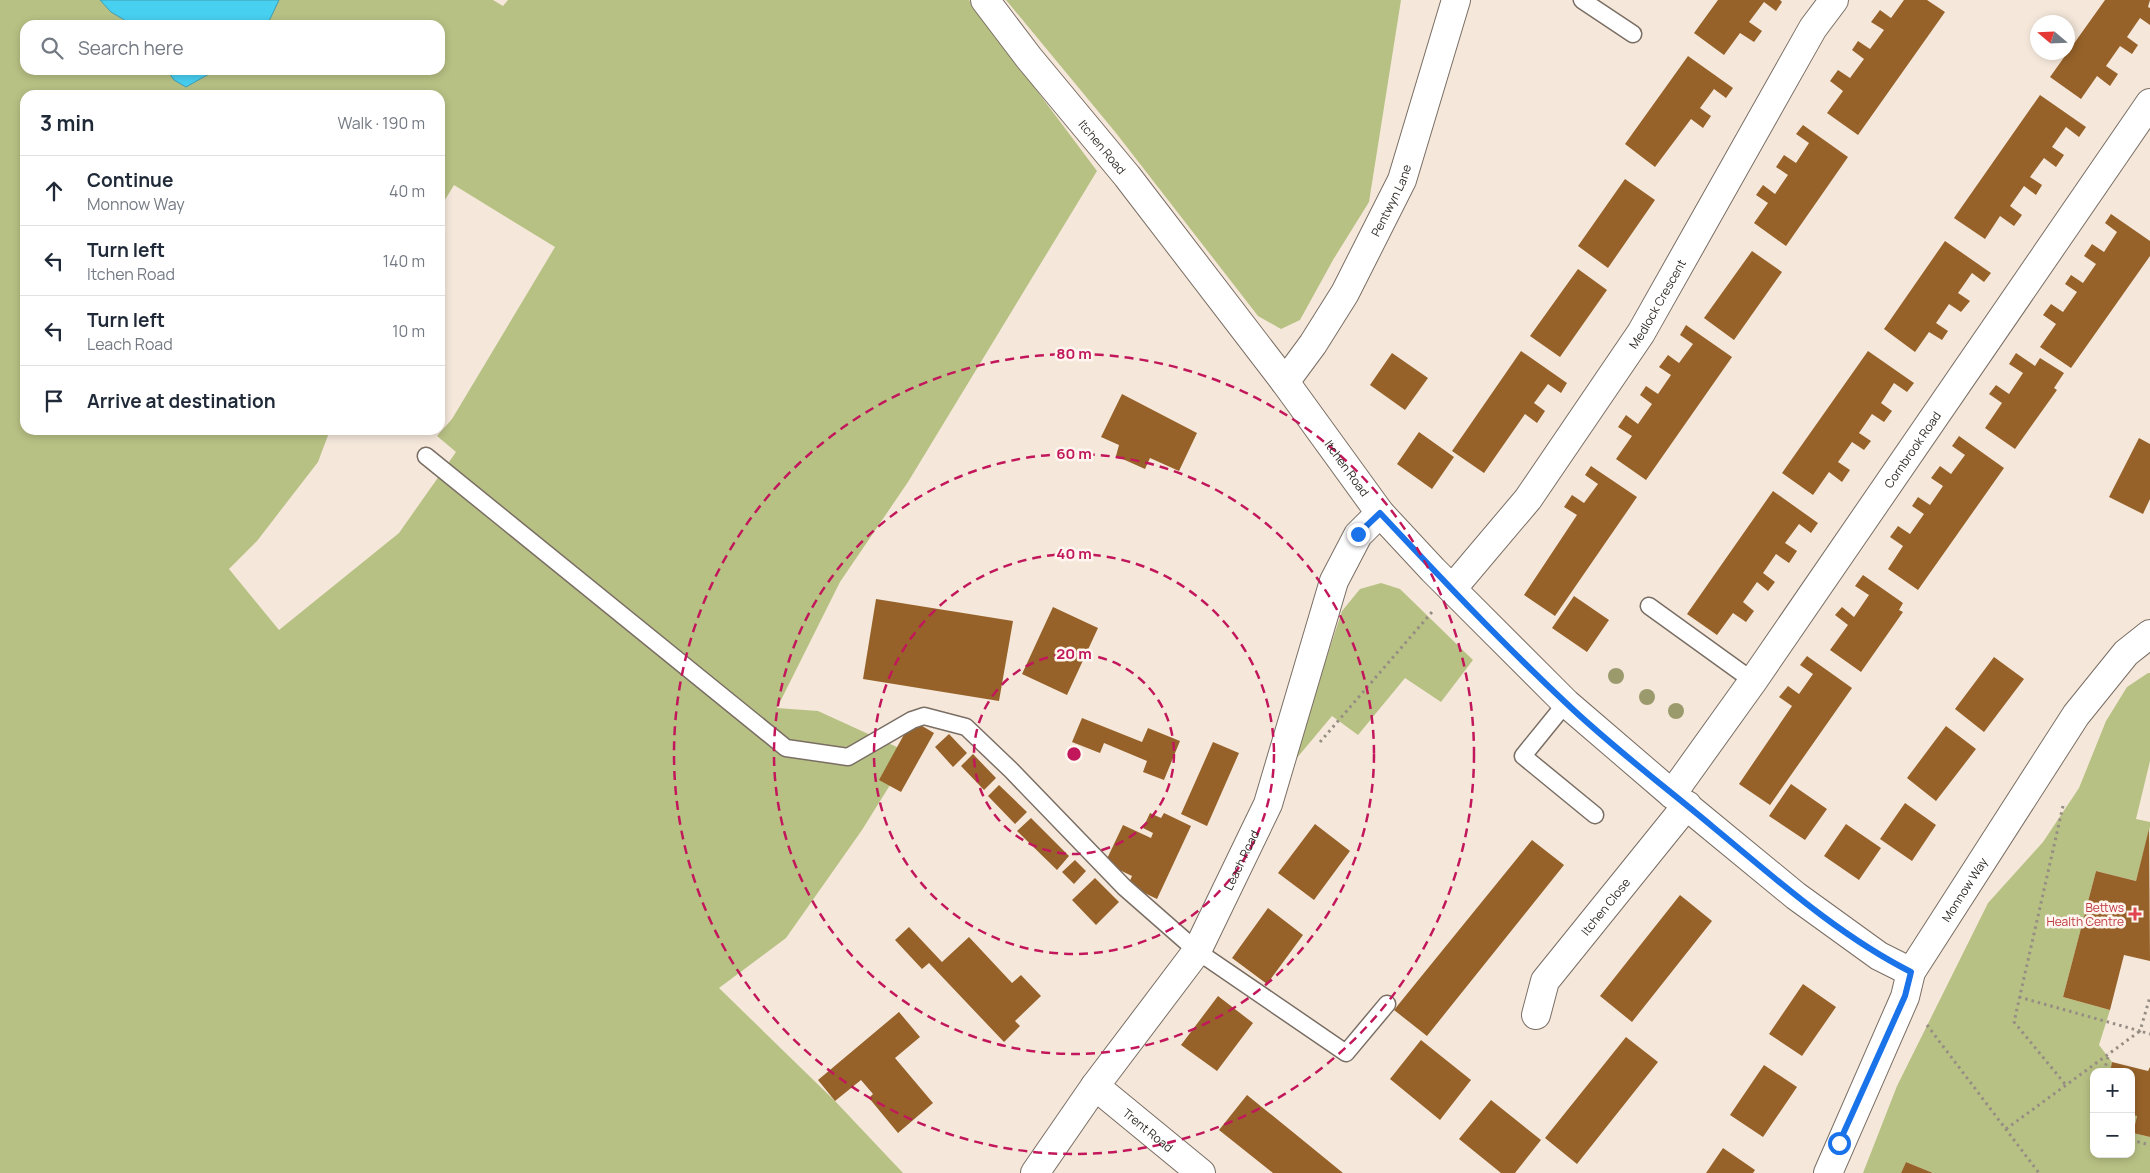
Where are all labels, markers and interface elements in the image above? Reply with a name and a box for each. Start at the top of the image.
north arrow [2030,15,2075,60]
search box [20,20,445,75]
icon: search [38,34,66,62]
text: Search here [78,35,184,61]
text: 3 min [40,109,94,137]
text: Walk · 190 m [337,112,425,134]
street label: Itchen Road [1075,116,1130,177]
street label: Pentwyn Lane [1367,162,1415,239]
text: Continue [87,167,173,193]
icon: ahead [40,177,68,205]
text: 40 m [389,180,425,202]
text: Monnow Way [87,193,185,215]
text: Turn left [87,237,165,263]
icon: left [40,247,68,275]
text: 140 m [383,250,425,272]
street label: Medlock Crescent [1624,256,1690,352]
text: Itchen Road [87,263,175,285]
text: Turn left [87,307,165,333]
icon: left [40,317,68,345]
text: 10 m [392,320,425,342]
text: Leach Road [87,333,173,355]
text: 80 m [1056,343,1092,364]
icon: arrive [40,387,68,415]
text: Arrive at destination [87,388,276,414]
street label: Cornbrook Road [1880,408,1944,491]
street label: Itchen Road [1321,436,1374,500]
text: 60 m [1056,443,1092,464]
route end [1347,523,1370,546]
text: 40 m [1056,543,1092,564]
text: 20 m [1056,643,1092,664]
centre of rings [1065,745,1083,763]
street label: Leach Road [1219,827,1263,893]
street label: Monnow Way [1937,853,1991,925]
street label: Itchen Close [1577,874,1634,939]
place label: Bettws Health Centre [2047,899,2124,930]
marker: Bettws Health Centre [2128,907,2142,921]
map controls [2090,1068,2135,1158]
button: + [2090,1068,2135,1113]
street label: Trent Road [1120,1104,1177,1156]
button: − [2090,1113,2135,1158]
route start [1828,1132,1851,1155]

